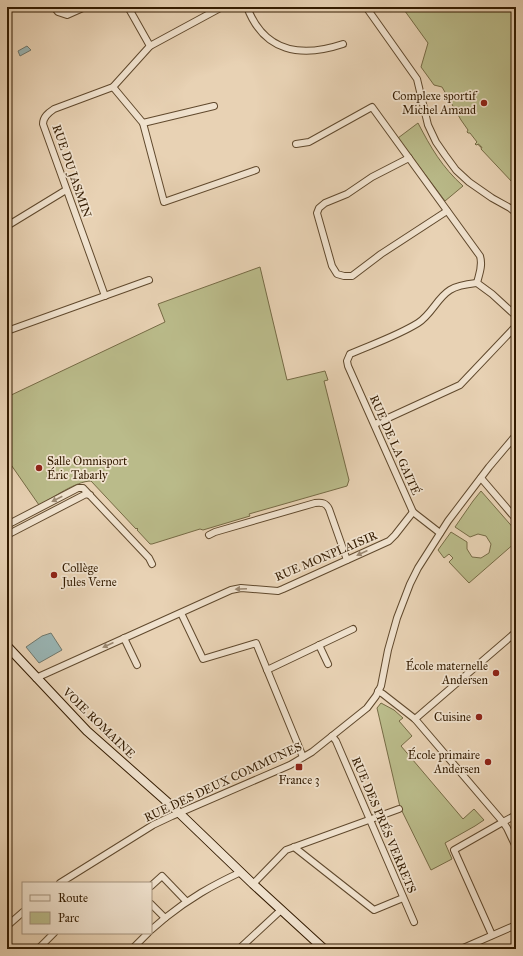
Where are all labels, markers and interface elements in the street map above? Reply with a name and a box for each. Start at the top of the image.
place label: Complexe sportif Michel Amand [392,89,478,117]
marker: Complexe sportif Michel Amand [479,98,489,108]
street label: RUE DU JASMIN [49,123,94,220]
street label: RUE DE LA GAITÉ [367,392,425,497]
place label: Salle Omnisport Éric Tabarly [47,454,128,482]
marker: Salle Omnisport Éric Tabarly [34,463,44,473]
one-way arrow [51,496,62,503]
street label: RUE MONPLAISIR [273,528,380,584]
one-way arrow [357,550,368,556]
place label: Collège Jules Verne [60,561,117,590]
marker: Collège Jules Verne [49,570,59,580]
one-way arrow [234,586,247,592]
one-way arrow [103,642,114,648]
place label: École maternelle Andersen [406,657,489,687]
marker: École maternelle Andersen [491,668,501,678]
street label: VOIE ROMAINE [59,684,138,761]
place label: Cuisine [434,710,471,724]
marker: Cuisine [474,712,484,722]
street label: RUE DES DEUX COMMUNES [142,739,304,825]
place label: École primaire Andersen [408,746,481,776]
street label: RUE DES PRÉS VERRETS [349,754,421,895]
marker: École primaire Andersen [483,757,493,767]
marker: France 3 [294,762,304,772]
place label: France 3 [278,773,320,787]
legend [22,882,152,934]
text: Route [58,891,88,905]
text: Parc [58,911,79,925]

